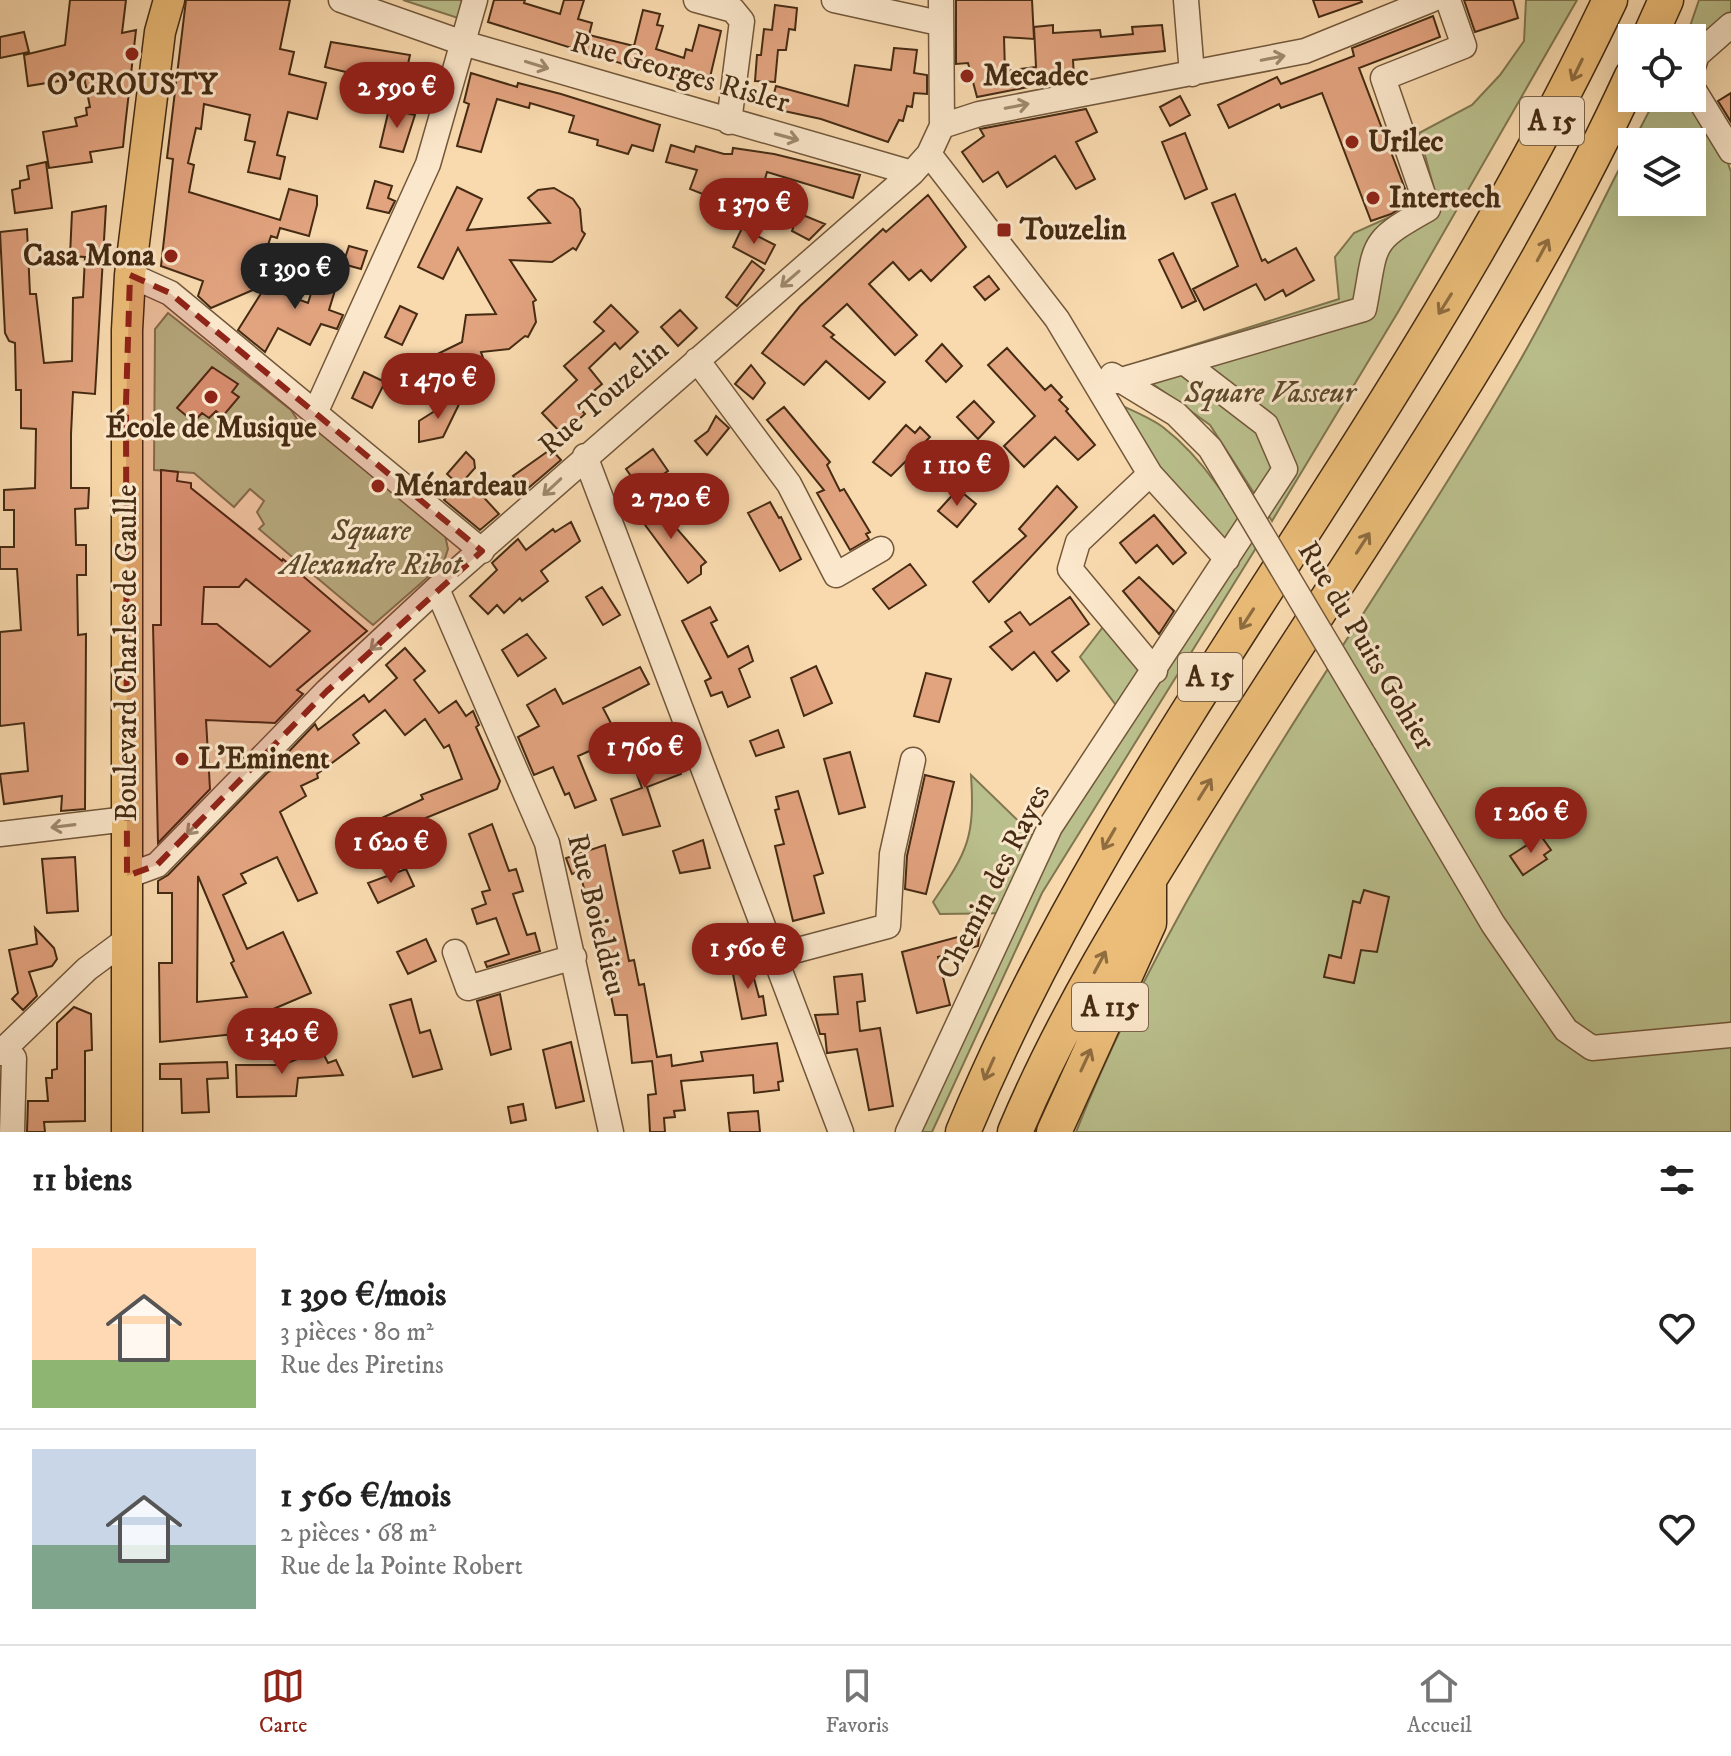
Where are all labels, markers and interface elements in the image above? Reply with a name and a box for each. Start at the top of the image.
street label: Rue Georges Risler [566,24,794,122]
map controls [1618,24,1706,216]
button: locate [1618,24,1706,112]
marker: O'CROUSTY [123,45,141,63]
one-way arrow [1260,50,1285,65]
one-way arrow [524,58,550,73]
place label: Mecadec [983,58,1088,95]
one-way arrow [1569,58,1584,82]
pin: 2 590 € [323,62,471,130]
place label: O'CROUSTY [47,67,218,104]
marker: Mecadec [958,67,976,85]
text: 2 590 € [357,71,437,104]
road number: A 15 [1520,97,1584,145]
one-way arrow [1004,98,1030,113]
place label: Urilec [1368,124,1444,161]
button: layers [1618,128,1706,216]
one-way arrow [774,131,800,146]
marker: Urilec [1343,133,1361,151]
pin: 1 370 € [680,178,828,246]
place label: Intertech [1389,180,1501,217]
text: 1 370 € [717,187,791,220]
marker: Intertech [1364,189,1382,207]
place label: Touzelin [1019,212,1127,249]
marker: Touzelin [995,221,1013,239]
place label: Casa Mona [23,238,156,275]
one-way arrow [1536,239,1551,263]
pin: 1 390 € [221,243,369,311]
marker: Casa Mona [162,247,180,265]
text: 1 390 € [259,252,331,285]
one-way arrow [781,270,801,288]
one-way arrow [1437,292,1453,315]
street label: Rue Touzelin [532,331,677,464]
pin: 1 470 € [364,353,512,421]
text: 1 470 € [399,362,477,395]
park label: Square Vasseur [1184,375,1358,412]
marker: École de Musique [202,388,220,406]
place label: École de Musique [105,408,317,447]
pin: 1 110 € [883,440,1031,508]
text: 1 110 € [923,449,991,482]
place label: Ménardeau [394,468,528,505]
pin: 2 720 € [597,473,745,541]
marker: Ménardeau [369,477,387,495]
one-way arrow [542,477,562,496]
text: 2 720 € [631,482,711,515]
street label: Boulevard Charles de Gaulle [109,484,146,822]
park label: Square Alexandre Ribot [277,513,464,584]
one-way arrow [1355,532,1371,555]
street label: Rue du Puits Gohier [1289,535,1443,757]
one-way arrow [1239,607,1255,629]
one-way arrow [370,633,390,651]
road number: A 15 [1178,653,1242,701]
pin: 1 760 € [571,722,719,790]
text: 1 760 € [606,731,684,764]
place label: L'Eminent [198,741,330,778]
marker: L'Eminent [173,750,191,768]
street label: Chemin des Rayes [929,779,1059,985]
one-way arrow [1196,779,1213,801]
pin: 1 260 € [1457,787,1605,855]
text: 1 260 € [1493,796,1569,829]
one-way arrow [186,816,205,835]
pin: 1 620 € [317,817,465,885]
one-way arrow [51,819,76,834]
text: 1 620 € [353,826,429,859]
one-way arrow [1101,827,1117,850]
street label: Rue Boieldieu [558,830,634,1000]
pin: 1 560 € [674,923,822,991]
text: 1 560 € [710,932,786,965]
one-way arrow [1093,951,1109,975]
road number: A 115 [1072,983,1148,1031]
pin: 1 340 € [208,1008,356,1076]
text: 1 340 € [245,1017,319,1050]
one-way arrow [1079,1049,1094,1073]
one-way arrow [981,1057,996,1081]
icon: filters [1655,1158,1699,1202]
text: 11 biens [32,1159,132,1201]
text: 1 390 €/mois [280,1274,446,1316]
icon: home [96,1280,192,1376]
icon: heart [1655,1306,1699,1350]
text: 3 pièces · 80 m² [280,1316,434,1349]
text: Rue des Piretins [280,1349,444,1382]
text: 1 560 €/mois [280,1475,451,1517]
icon: home [96,1481,192,1577]
icon: heart [1655,1507,1699,1551]
text: 2 pièces · 68 m² [280,1517,436,1550]
text: Rue de la Pointe Robert [280,1550,523,1583]
tab: Carte [259,1664,307,1739]
tab: Favoris [825,1664,889,1739]
tab: Accueil [1407,1664,1472,1739]

